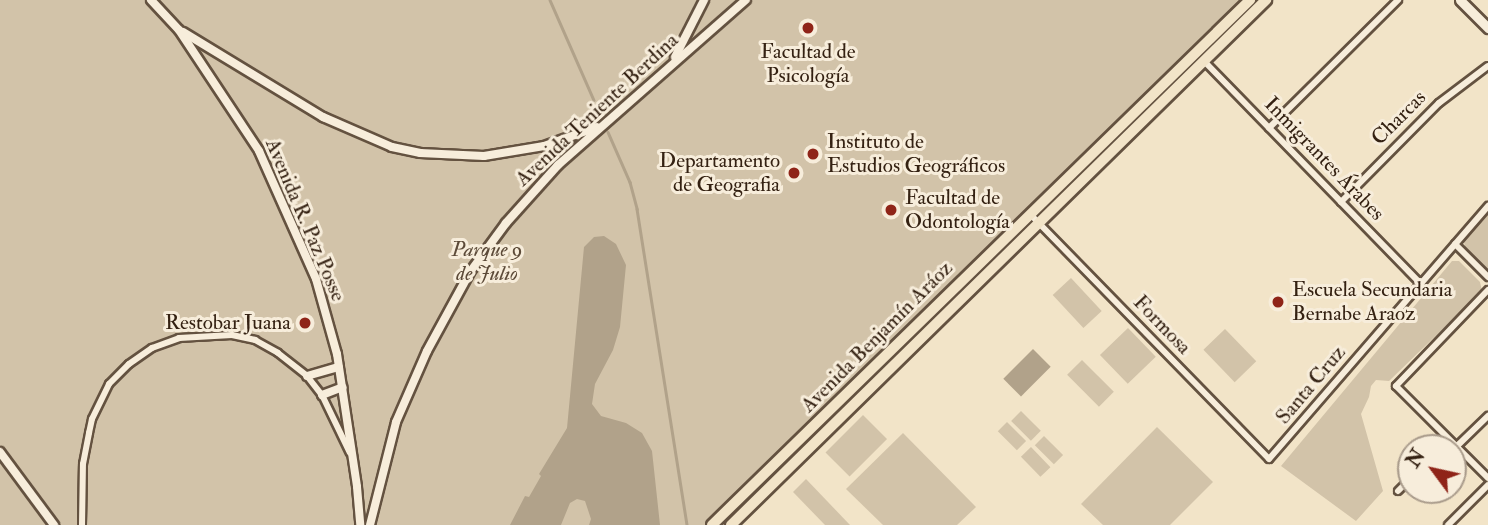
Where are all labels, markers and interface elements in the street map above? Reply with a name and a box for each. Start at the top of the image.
marker: Facultad de Psicología [800,20,816,36]
street label: Avenida Teniente Berdina [510,28,684,192]
place label: Facultad de Psicología [760,39,856,89]
street label: Charcas [1366,85,1432,151]
street label: Inmigrantes Árabes [1259,92,1389,226]
place label: Instituto de Estudios Geográficos [827,129,1005,179]
street label: Avenida R. Paz Posse [259,135,351,305]
marker: Instituto de Estudios Geográficos [805,146,821,162]
place label: Departamento de Geografia [659,148,780,198]
marker: Departamento de Geografia [786,165,802,181]
place label: Facultad de Odontología [905,185,1010,235]
marker: Facultad de Odontología [883,202,899,218]
park label: Parque 9 de Julio [451,237,523,287]
street label: Avenida Benjamín Aráoz [796,256,958,418]
place label: Escuela Secundaria Bernabe Araoz [1292,277,1452,327]
street label: Formosa [1128,290,1196,360]
marker: Escuela Secundaria Bernabe Araoz [1270,294,1286,310]
place label: Restobar Juana [165,310,291,336]
marker: Restobar Juana [297,315,313,331]
street label: Santa Cruz [1271,341,1351,429]
north arrow [1397,434,1467,504]
text: N [1401,445,1431,472]

